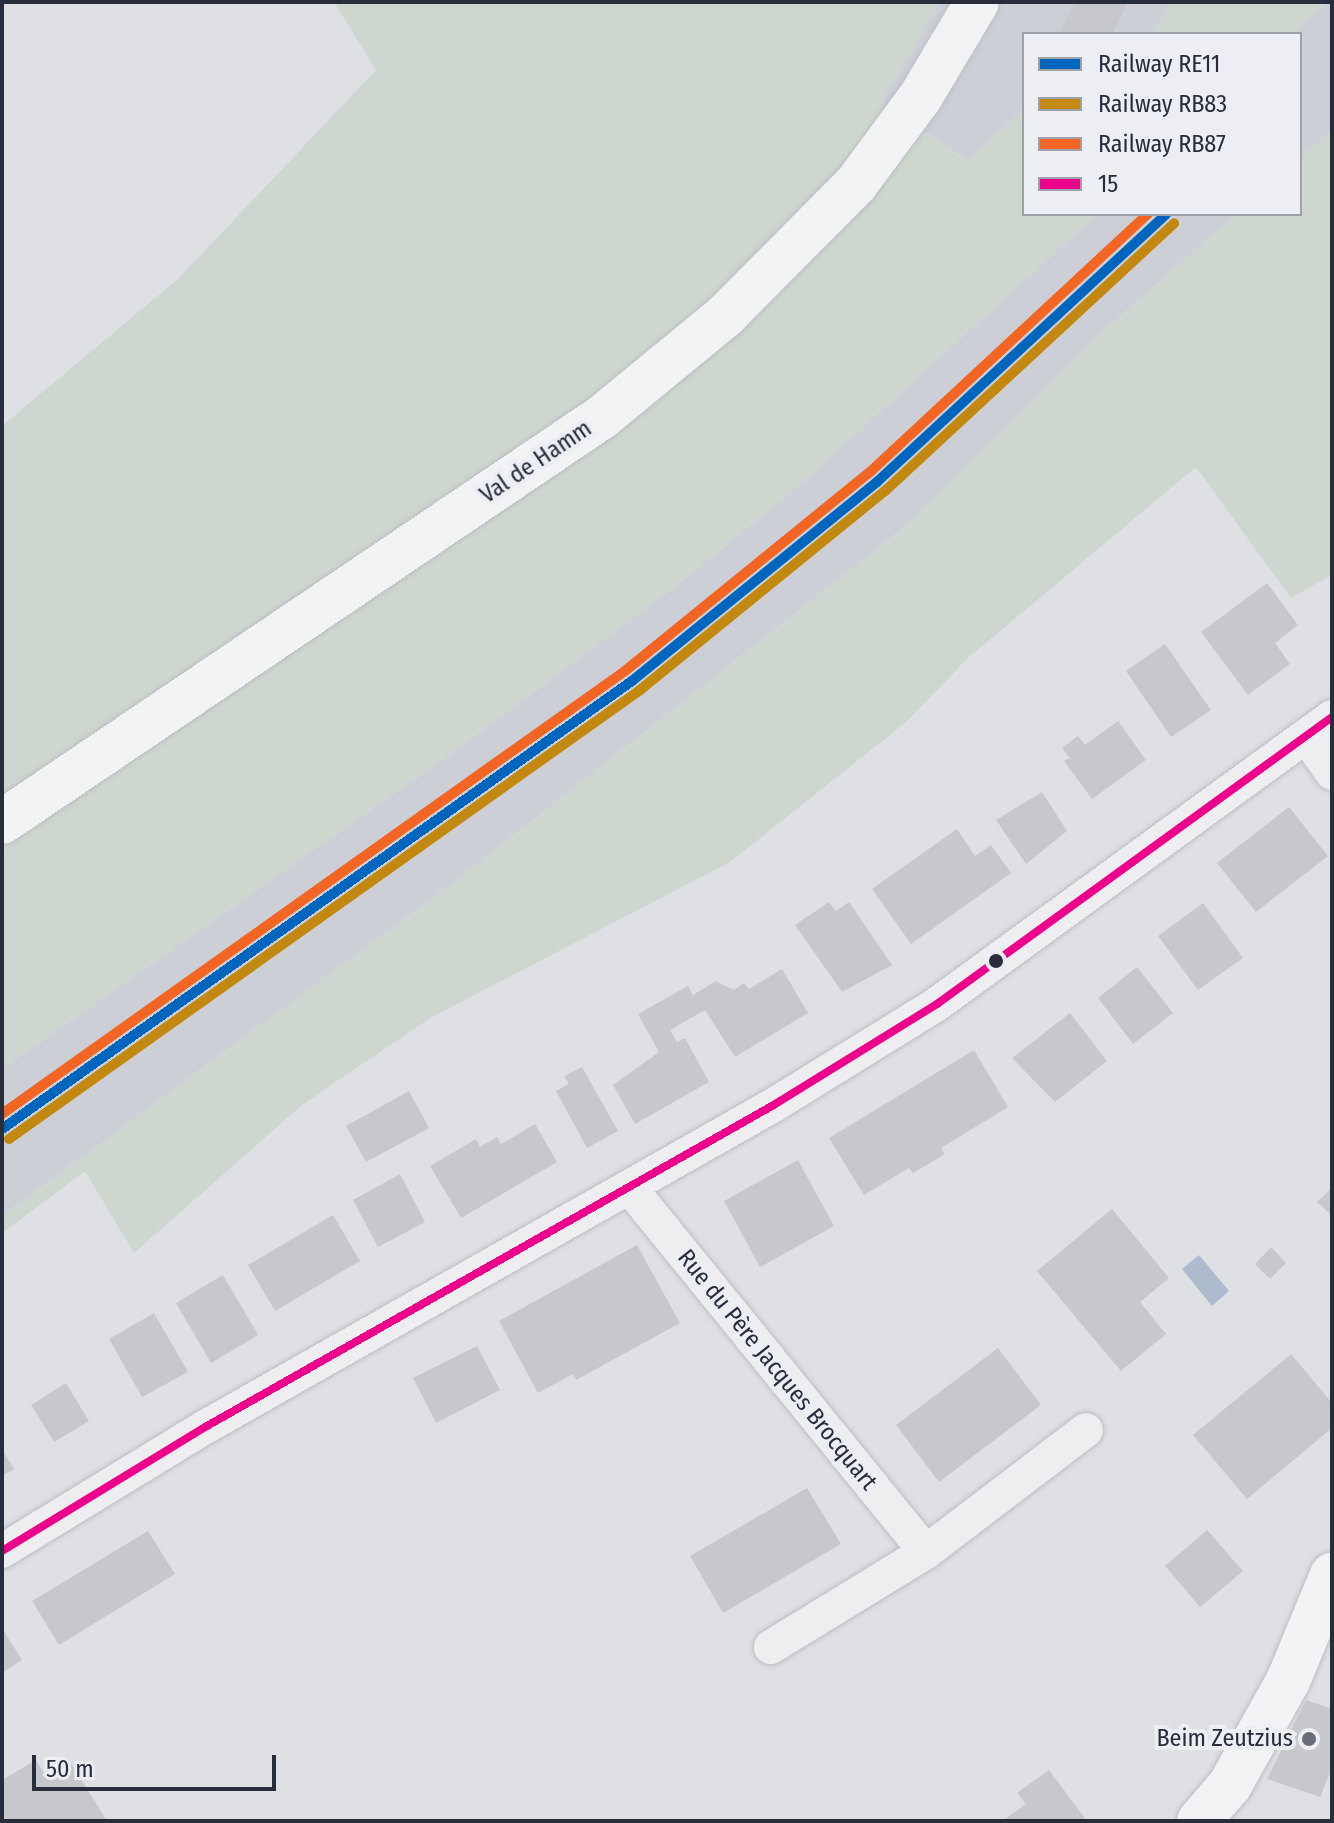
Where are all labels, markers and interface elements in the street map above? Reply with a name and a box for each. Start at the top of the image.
legend [1022,32,1302,216]
text: Railway RE11 [1098,50,1220,78]
text: Railway RB83 [1098,90,1227,118]
text: Railway RB87 [1098,130,1226,158]
text: 15 [1098,170,1118,198]
street label: Val de Hamm [475,414,597,510]
unlabelled marker [988,953,1004,969]
street label: Rue du Père Jacques Brocquart [671,1244,883,1496]
place label: Beim Zeutzius [1156,1725,1293,1753]
marker: Beim Zeutzius [1300,1730,1318,1748]
scale bar [36,1739,280,1789]
text: 50 m [46,1755,94,1783]

